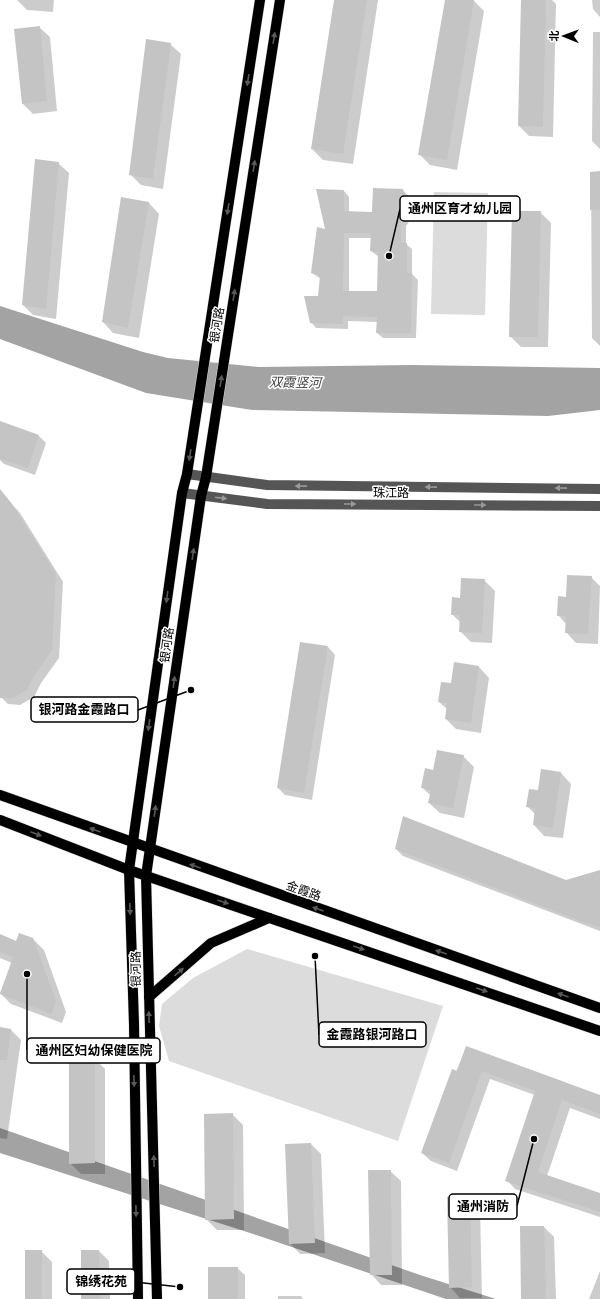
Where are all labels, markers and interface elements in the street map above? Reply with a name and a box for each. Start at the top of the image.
north arrow [544,16,584,56]
text: 北 [547,30,560,41]
one-way arrow [271,32,277,44]
one-way arrow [245,74,251,86]
one-way arrow [251,160,257,172]
callout: 通州区育才幼儿园 [400,196,520,221]
text: 通州区育才幼儿园 [408,200,512,216]
one-way arrow [225,202,231,215]
one-way arrow [231,289,237,301]
street label: 银河路 [206,306,226,344]
water label: 双霞竖河 [269,374,324,391]
one-way arrow [218,375,224,387]
one-way arrow [187,448,193,461]
one-way arrow [295,482,307,489]
one-way arrow [424,484,437,490]
street label: 珠江路 [373,485,409,499]
one-way arrow [554,485,567,491]
one-way arrow [215,495,227,501]
one-way arrow [344,501,357,507]
one-way arrow [474,502,487,508]
one-way arrow [190,548,196,560]
one-way arrow [164,591,170,603]
street label: 银河路 [157,626,175,664]
one-way arrow [171,676,177,688]
callout: 银河路金霞路口 [31,697,138,722]
text: 银河路金霞路口 [38,701,130,717]
one-way arrow [146,719,152,731]
one-way arrow [152,805,158,817]
one-way arrow [89,826,101,832]
one-way arrow [31,832,43,838]
one-way arrow [189,862,201,868]
street label: 金霞路 [285,878,323,902]
one-way arrow [217,899,229,905]
one-way arrow [127,903,133,916]
one-way arrow [311,906,323,912]
one-way arrow [353,946,365,952]
one-way arrow [434,949,446,955]
street label: 银河路 [128,951,142,987]
one-way arrow [173,968,184,977]
one-way arrow [476,988,488,994]
one-way arrow [557,992,569,998]
one-way arrow [146,1011,153,1023]
callout: 金霞路银河路口 [319,1022,426,1047]
text: 金霞路银河路口 [326,1026,418,1042]
callout: 通州区妇幼保健医院 [27,1038,160,1063]
text: 通州区妇幼保健医院 [35,1042,153,1058]
one-way arrow [131,1075,138,1087]
one-way arrow [151,1154,157,1167]
callout: 通州消防 [449,1194,517,1219]
text: 通州消防 [457,1198,509,1214]
one-way arrow [133,1205,139,1218]
callout: 锦绣花苑 [67,1269,135,1294]
text: 锦绣花苑 [75,1273,127,1289]

